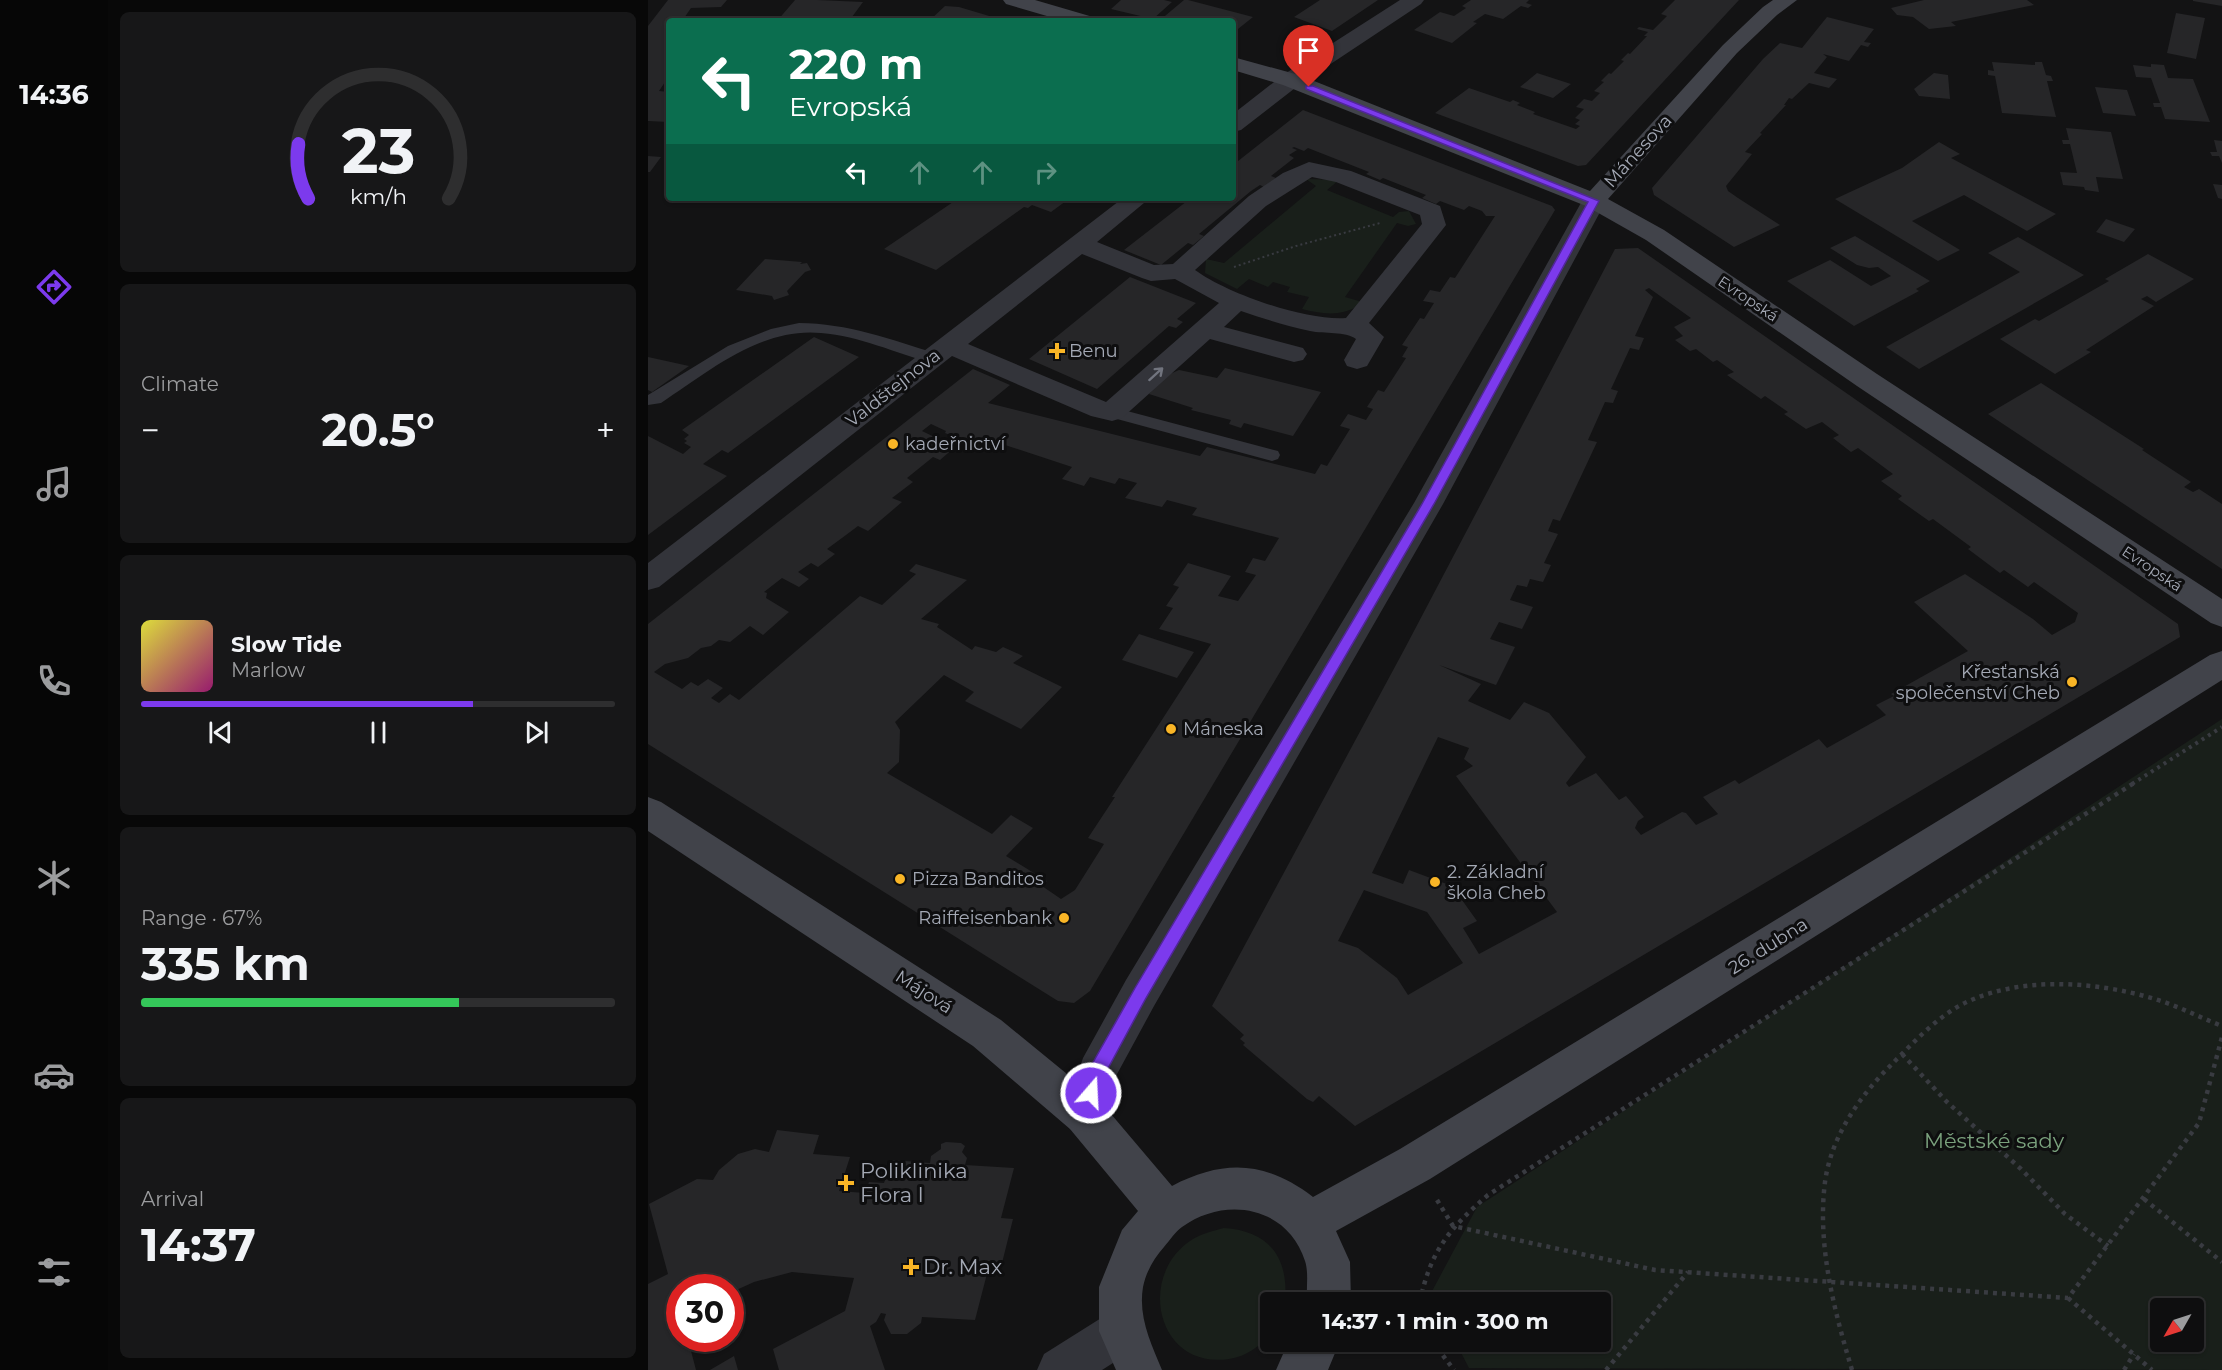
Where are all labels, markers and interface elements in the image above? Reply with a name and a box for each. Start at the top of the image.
pin [1283,25,1334,87]
icon: arrive [1292,34,1325,67]
text: 220 m [789,38,923,90]
icon: left [690,42,768,120]
text: 14:36 [19,78,89,111]
text: Evropská [789,90,912,123]
street label: Mánesova [1599,110,1677,192]
text: 23 [341,113,415,189]
icon: left [840,156,873,189]
icon: ahead [903,156,936,189]
icon: ahead [966,156,999,189]
icon: right [1029,156,1062,189]
text: km/h [349,183,407,209]
icon: directions [33,266,75,308]
street label: Evropská [1715,272,1782,326]
place label: Benu [1069,340,1118,362]
street label: Valdštejnova [841,344,945,432]
marker: Benu [1050,344,1064,358]
one-way arrow [1148,367,1163,381]
text: Climate [141,372,219,396]
text: 20.5° [321,402,435,457]
text: − [141,410,160,450]
text: + [596,410,615,450]
place label: kadeřnictví [905,433,1006,455]
marker: kadeřnictví [886,437,900,451]
icon: music [33,463,75,505]
street label: Evropská [2119,542,2186,596]
text: Slow Tide [231,631,342,658]
text: Marlow [231,658,305,682]
icon: phone [33,660,75,702]
place label: Křesťanská společenství Cheb [1896,661,2060,704]
marker: Křesťanská společenství Cheb [2065,675,2079,689]
icon: previous [204,716,237,749]
icon: pause [362,716,395,749]
icon: next [520,716,553,749]
place label: Máneska [1183,718,1264,740]
marker: Máneska [1164,722,1178,736]
icon: climate [33,857,75,899]
place label: 2. Základní škola Cheb [1447,861,1546,904]
place label: Pizza Banditos [912,868,1044,890]
marker: Pizza Banditos [893,872,907,886]
marker: 2. Základní škola Cheb [1428,875,1442,889]
text: Range · 67% [141,906,262,930]
place label: Raiffeisenbank [918,907,1052,929]
marker: Raiffeisenbank [1057,911,1071,925]
street label: 26. dubna [1724,913,1812,979]
text: 335 km [141,936,310,991]
street label: Májová [891,965,957,1019]
icon: car [33,1054,75,1096]
position arrow [1059,1061,1123,1125]
park label: Městské sady [1924,1128,2065,1153]
place label: Poliklinika Flora I [860,1158,968,1207]
marker: Poliklinika Flora I [837,1174,855,1192]
text: Arrival [141,1187,204,1211]
text: 14:37 [141,1217,256,1272]
icon: filters [33,1251,75,1293]
place label: Dr. Max [923,1254,1002,1279]
marker: Dr. Max [904,1260,918,1274]
speed limit sign: 30 [666,1274,744,1352]
north arrow [2150,1298,2204,1352]
map controls [2150,1298,2204,1352]
text: 14:37 · 1 min · 300 m [1322,1308,1549,1335]

